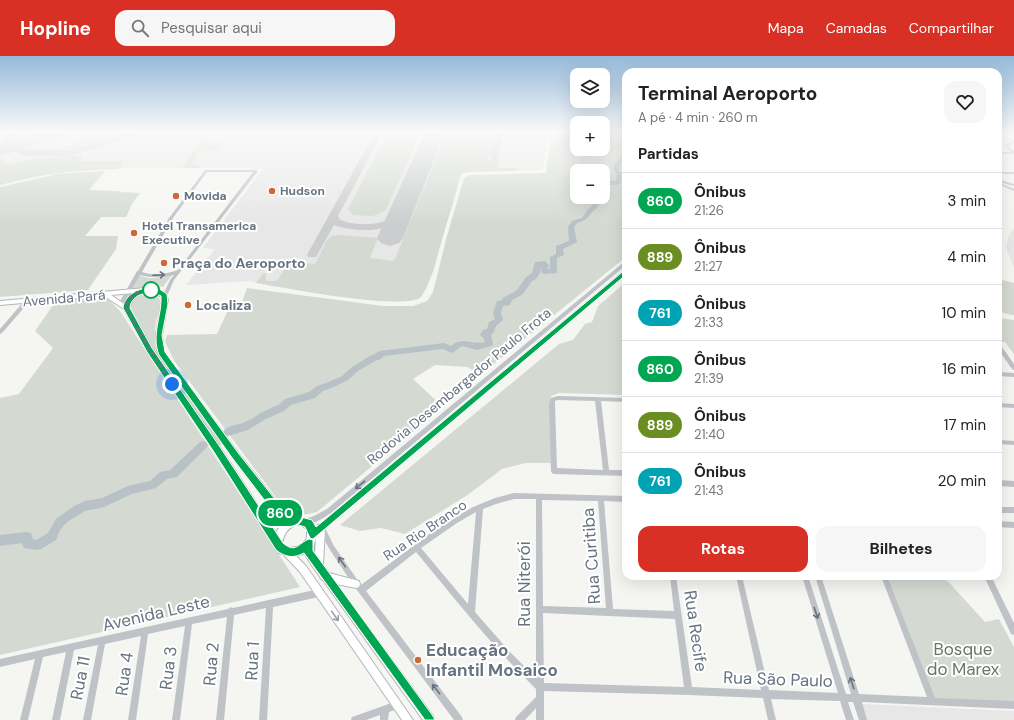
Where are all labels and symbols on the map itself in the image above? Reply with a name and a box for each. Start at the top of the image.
place label: Hudson [280,183,325,199]
marker: Hudson [267,186,277,196]
place label: Movida [184,188,227,204]
marker: Movida [171,191,181,201]
place label: Hotel Transamerica Executive [142,218,256,248]
marker: Hotel Transamerica Executive [129,228,139,238]
place label: Praça do Aeroporto [172,254,306,272]
marker: Praça do Aeroporto [159,258,169,268]
one-way arrow [152,272,165,279]
unlabelled marker [142,281,160,299]
street label: Avenida Pará [22,285,106,311]
place label: Localiza [196,296,251,314]
marker: Localiza [183,300,193,310]
street label: Rodovia Desembargador Paulo Frota [363,304,555,468]
your location [162,374,182,394]
one-way arrow [354,480,365,489]
street label: Rua Rio Branco [380,495,470,565]
line badge: 860 [257,500,303,526]
street label: Rua Curitiba [577,507,605,605]
street label: Rua Niterói [513,541,535,627]
one-way arrow [338,557,346,568]
street label: Rua Recife [679,589,713,673]
street label: Avenida Leste [100,590,212,636]
one-way arrow [813,607,821,619]
one-way arrow [331,610,339,621]
park label: Bosque do Marex [927,638,1000,680]
place label: Educação Infantil Mosaico [426,639,558,681]
street label: Rua 2 [198,641,224,687]
street label: Rua 1 [240,641,264,681]
street label: Rua 3 [154,645,182,691]
street label: Rua 4 [110,651,138,697]
street label: Rua 11 [65,654,95,702]
marker: Educação Infantil Mosaico [413,655,423,665]
street label: Rua São Paulo [723,666,833,692]
one-way arrow [848,676,855,689]
one-way arrow [431,684,440,695]

